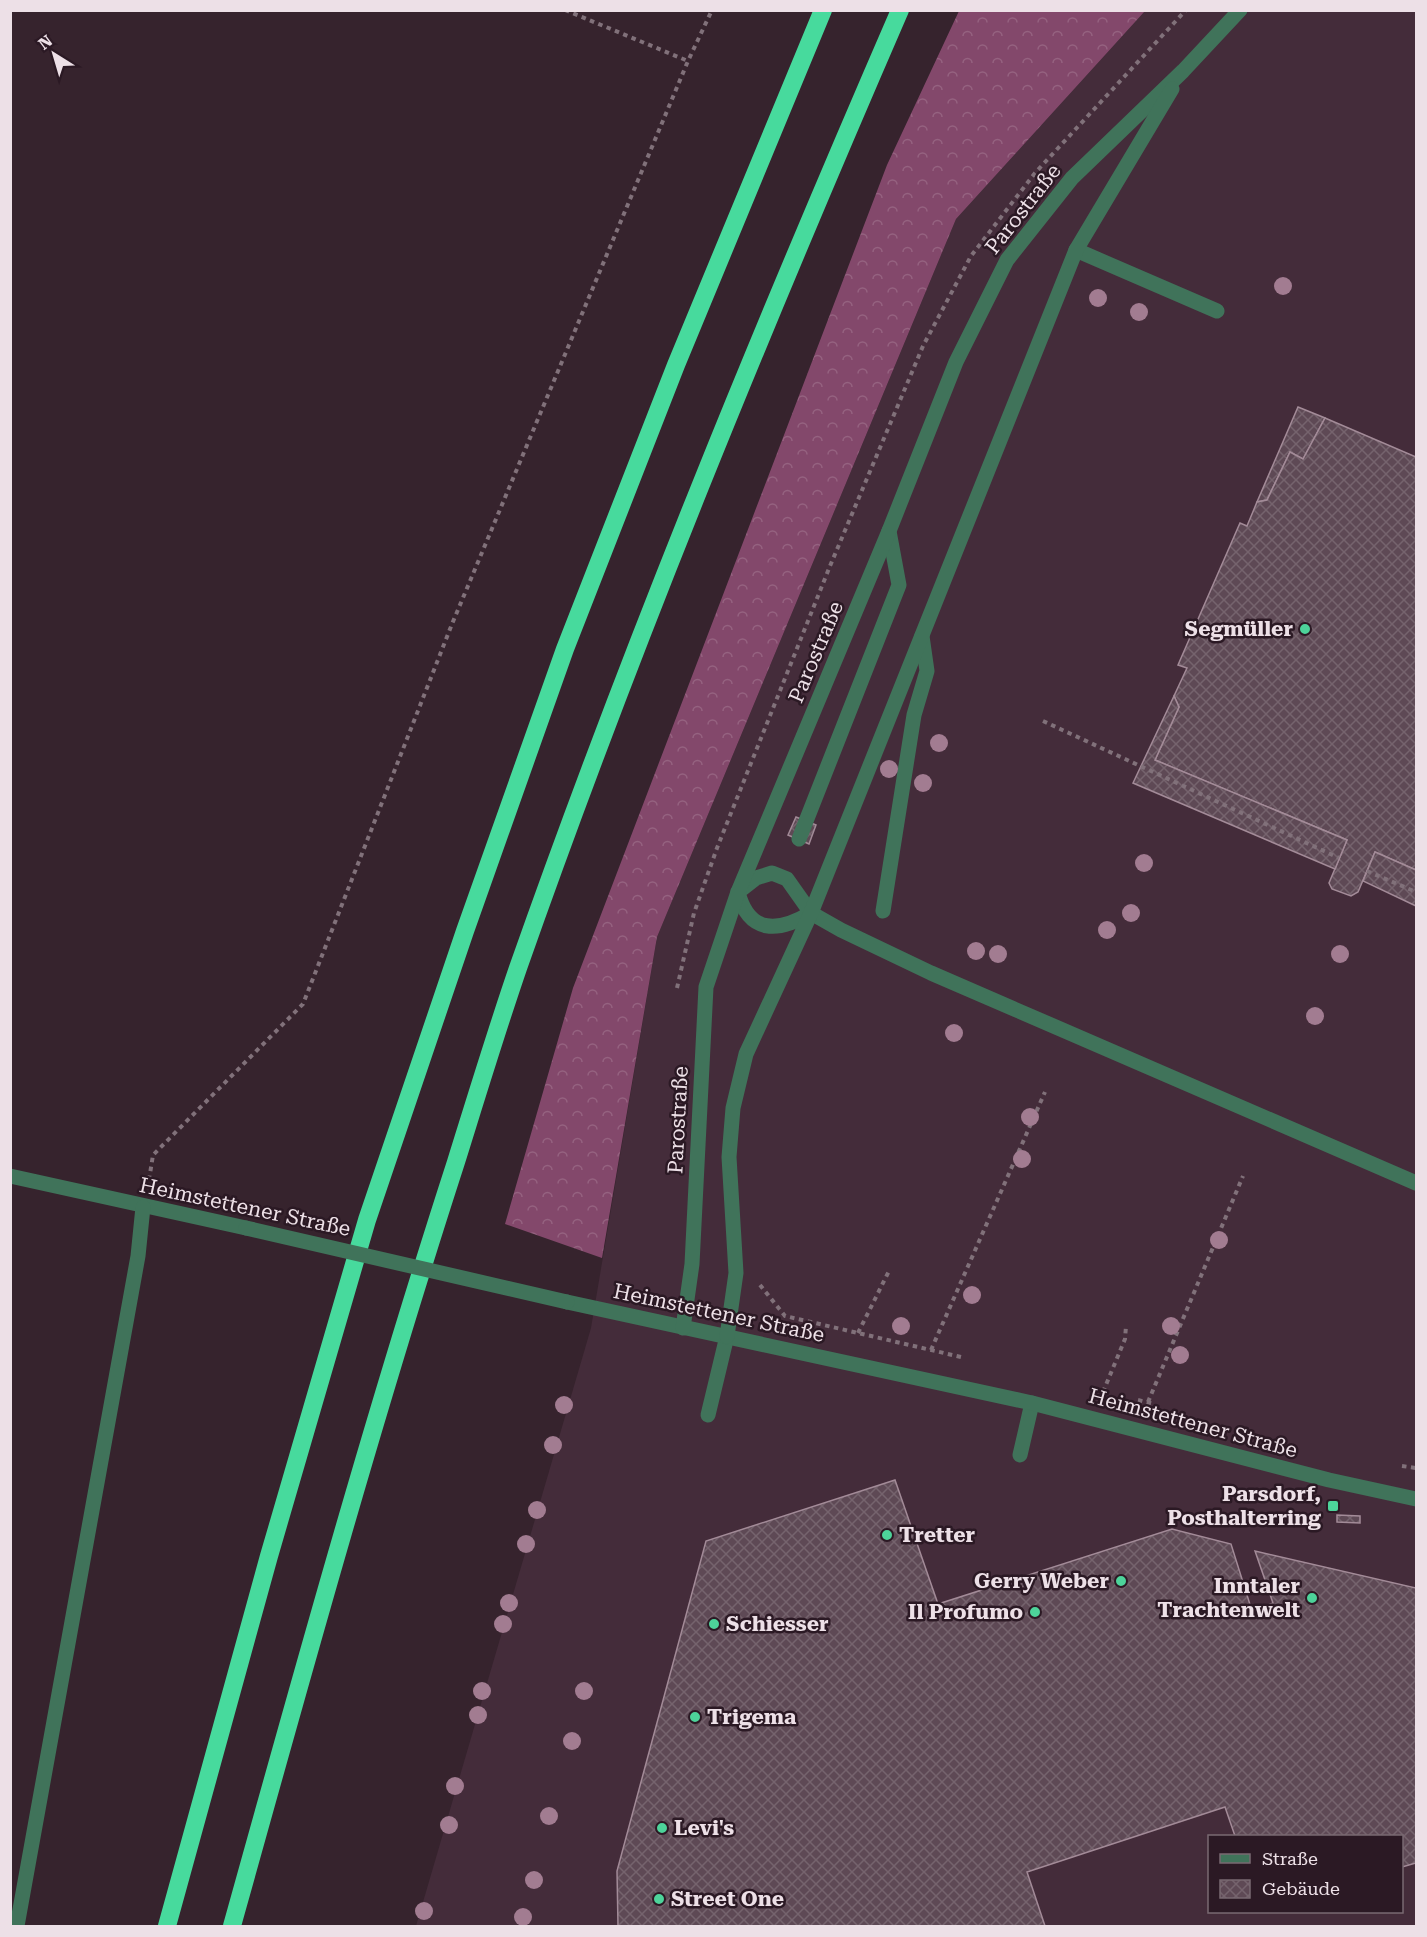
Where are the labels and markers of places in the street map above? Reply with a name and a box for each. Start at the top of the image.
place label: Segmüller [1185,617,1293,641]
marker: Segmüller [1298,622,1312,636]
place label: Parsdorf, Posthalterring [1167,1482,1321,1530]
marker: Parsdorf, Posthalterring [1326,1499,1340,1513]
place label: Tretter [899,1523,976,1547]
marker: Tretter [880,1528,894,1542]
place label: Gerry Weber [974,1569,1109,1593]
marker: Gerry Weber [1114,1574,1128,1588]
place label: Inntaler Trachtenwelt [1157,1574,1300,1622]
marker: Inntaler Trachtenwelt [1305,1591,1319,1605]
place label: Il Profumo [908,1600,1023,1624]
marker: Il Profumo [1028,1605,1042,1619]
place label: Schiesser [726,1612,829,1636]
marker: Schiesser [707,1617,721,1631]
place label: Trigema [707,1705,797,1729]
marker: Trigema [688,1710,702,1724]
place label: Levi's [674,1816,734,1840]
marker: Levi's [655,1821,669,1835]
place label: Street One [671,1887,784,1911]
marker: Street One [652,1892,666,1906]

